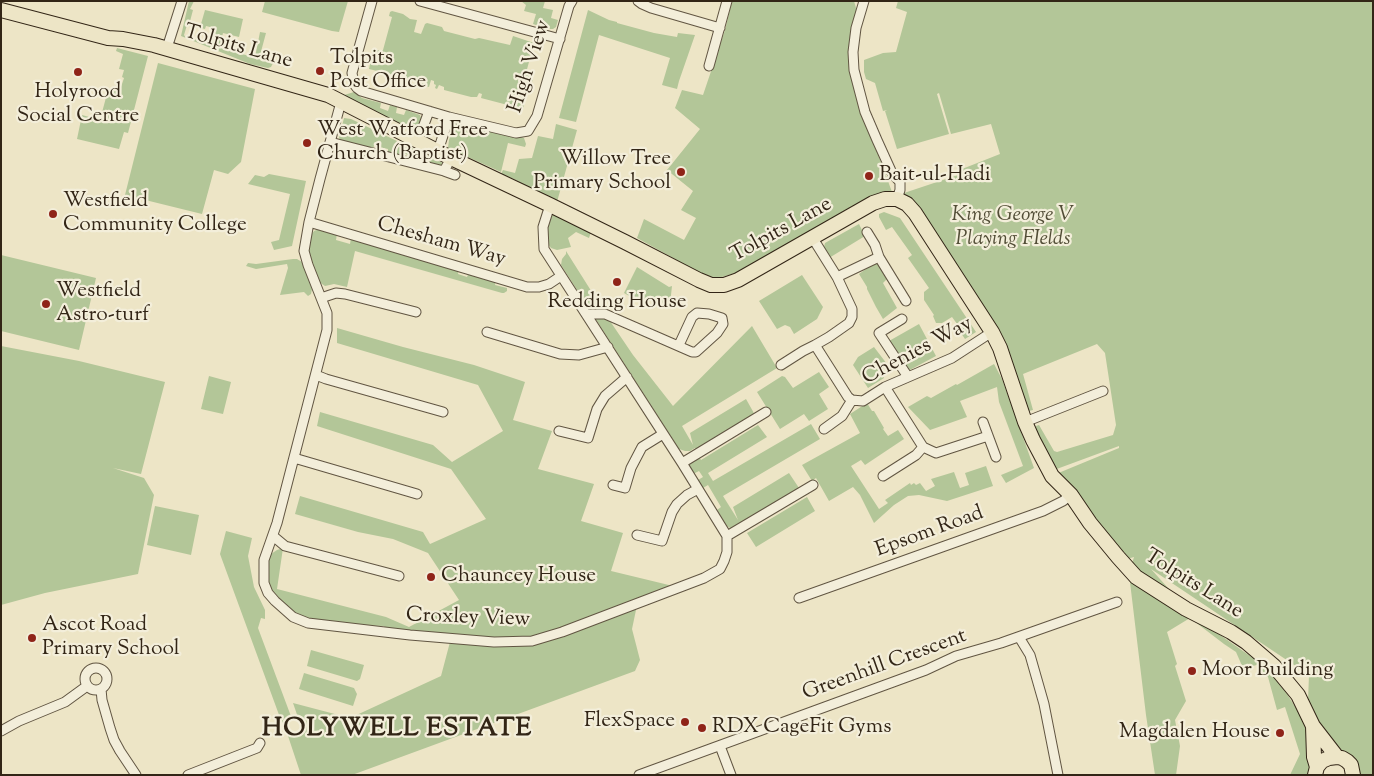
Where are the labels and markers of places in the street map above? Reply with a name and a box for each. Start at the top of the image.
place label: Tolpits Post Office [330,46,426,96]
marker: Tolpits Post Office [314,65,326,77]
marker: Holyrood Social Centre [72,66,84,78]
place label: Holyrood Social Centre [17,80,139,130]
place label: West Watford Free Church (Baptist) [317,118,488,168]
marker: West Watford Free Church (Baptist) [301,137,313,149]
place label: Willow Tree Primary School [533,147,671,197]
place label: Bait-ul-Hadi [879,163,991,189]
marker: Willow Tree Primary School [675,166,687,178]
marker: Bait-ul-Hadi [863,170,875,182]
place label: Westfield Community College [63,189,247,239]
marker: Westfield Community College [47,208,59,220]
marker: Redding House [611,276,623,288]
place label: Westfield Astro-turf [56,279,149,329]
place label: Redding House [548,290,686,316]
marker: Westfield Astro-turf [40,298,52,310]
place label: Chauncey House [441,564,596,590]
marker: Chauncey House [425,571,437,583]
place label: Ascot Road Primary School [42,613,180,663]
marker: Ascot Road Primary School [26,632,38,644]
place label: Moor Building [1202,658,1334,684]
marker: Moor Building [1186,665,1198,677]
place label: FlexSpace [584,709,675,735]
place label: RDX CageFit Gyms [712,715,891,741]
marker: FlexSpace [679,716,691,728]
place label: Magdalen House [1119,720,1270,746]
marker: RDX CageFit Gyms [696,722,708,734]
marker: Magdalen House [1274,727,1286,739]

